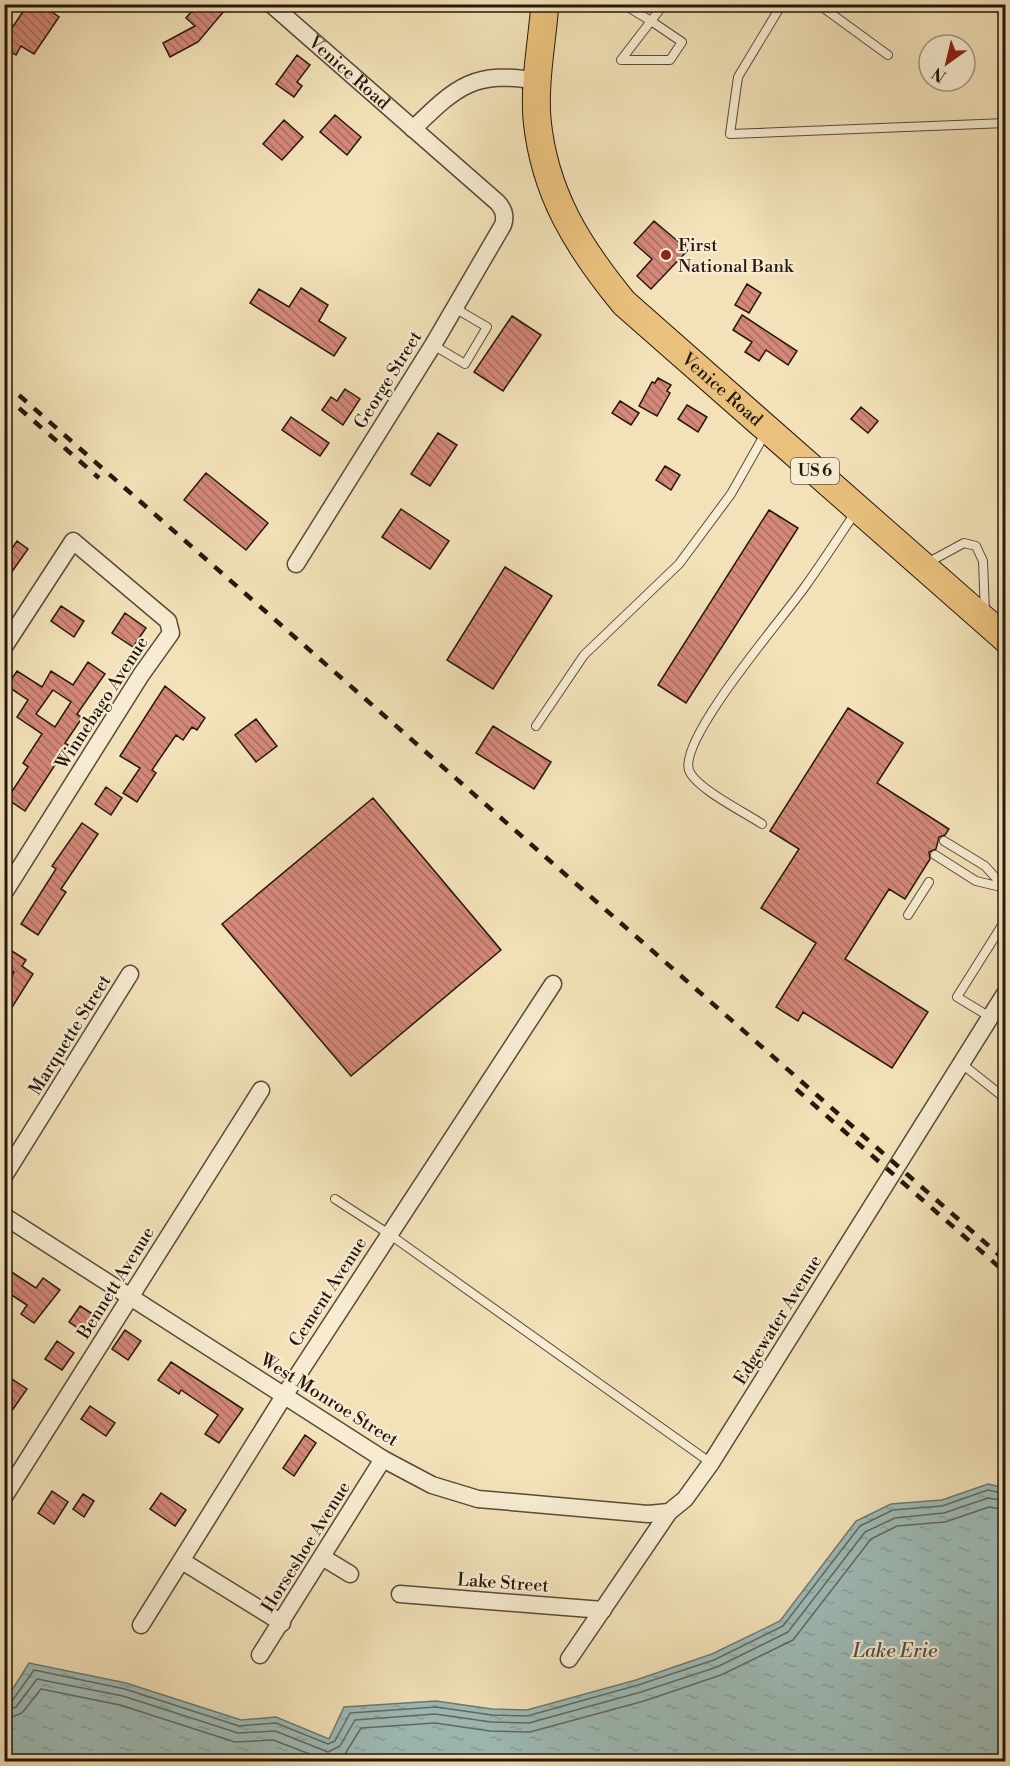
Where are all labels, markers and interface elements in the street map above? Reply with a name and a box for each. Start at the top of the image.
street label: Venice Road [303,30,395,115]
north arrow [917,33,977,93]
text: N [928,63,950,86]
place label: First National Bank [678,234,795,278]
marker: First National Bank [659,248,673,262]
street label: George Street [349,326,427,433]
street label: Venice Road [676,347,768,432]
road number: US 6 [791,458,839,484]
street label: Winnebago Avenue [50,632,154,775]
street label: Marquette Street [24,970,116,1099]
street label: Bennett Avenue [72,1223,160,1344]
street label: Cement Avenue [284,1233,372,1351]
street label: Edgewater Avenue [729,1251,827,1389]
street label: West Monroe Street [255,1348,403,1452]
street label: Horseshoe Avenue [256,1477,356,1617]
street label: Lake Street [456,1568,550,1598]
water label: Lake Erie [852,1639,938,1664]

